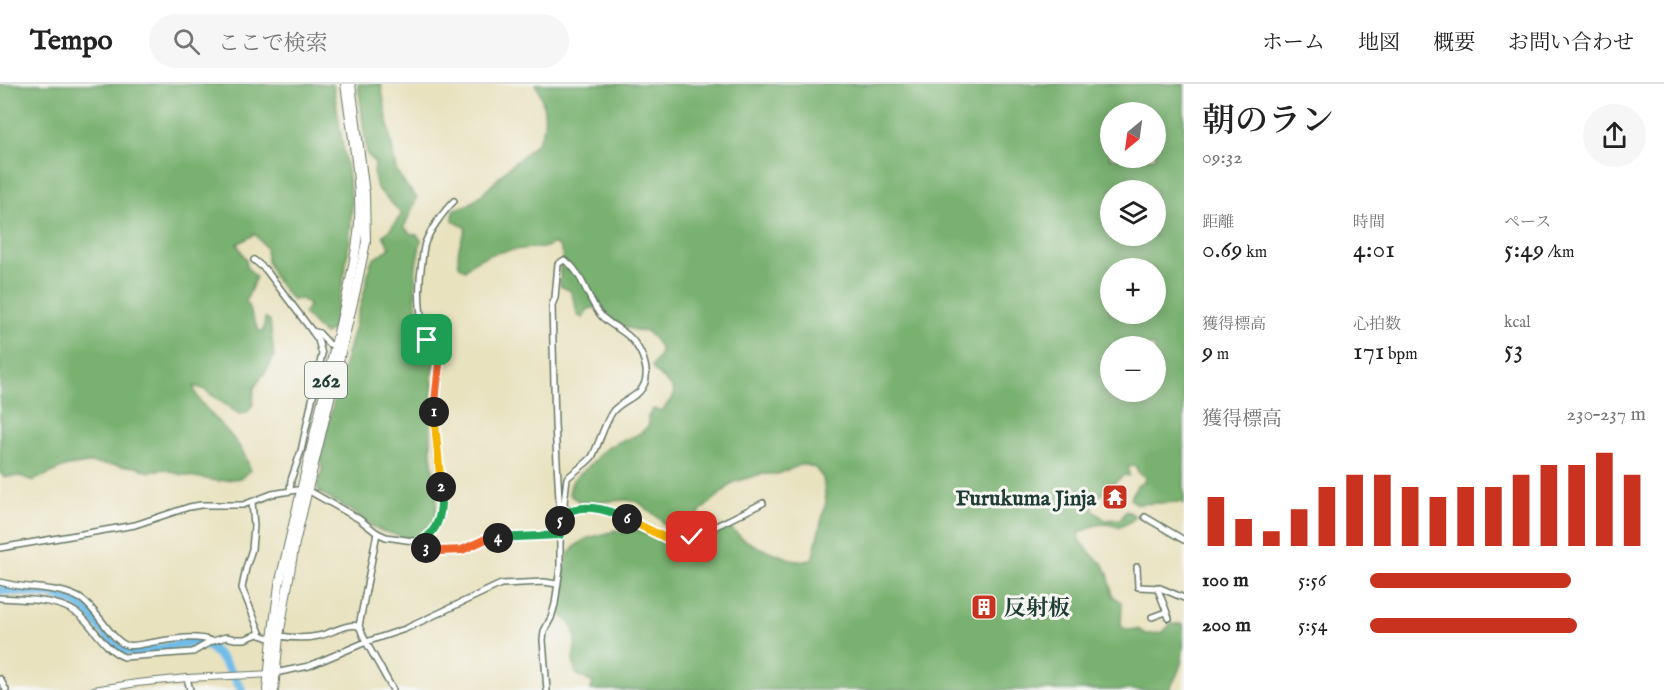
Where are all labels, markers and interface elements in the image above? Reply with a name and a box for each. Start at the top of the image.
search box [149,14,569,68]
text: Tempo [30,24,113,59]
icon: search [170,25,203,58]
text: ここで検索 [218,30,328,58]
text: ホーム [1262,30,1325,57]
text: 地図 [1358,30,1400,57]
text: 概要 [1433,30,1475,57]
text: お問い合わせ [1508,30,1634,57]
text: 朝のラン [1202,101,1334,143]
north arrow [1100,102,1166,168]
map controls [1100,102,1166,402]
button: share [1583,104,1646,167]
text: 09:32 [1202,145,1243,170]
button: layers [1100,180,1166,246]
text: 距離 [1202,213,1234,233]
text: 時間 [1353,213,1385,233]
text: ペース [1504,213,1551,233]
text: 0.69 [1202,233,1243,266]
text: 4:01 [1353,233,1395,266]
text: 5:49 [1504,233,1544,266]
text: km [1243,243,1267,263]
text: /km [1544,243,1574,263]
button: + [1100,258,1166,324]
text: kcal [1504,313,1531,333]
pin [401,314,452,365]
text: 獲得標高 [1202,315,1266,335]
text: 心拍数 [1353,315,1401,335]
icon: arrive [410,323,443,356]
text: 53 [1504,333,1523,366]
text: 9 [1202,335,1213,368]
text: 171 [1353,335,1385,368]
button: − [1100,336,1166,402]
text: m [1213,345,1229,365]
text: bpm [1385,345,1418,365]
road number: 262 [305,362,347,398]
pin: 1 [419,397,449,427]
text: 1 [431,402,437,422]
text: 230–237 m [1567,402,1646,427]
text: 獲得標高 [1202,407,1282,432]
pin: 2 [426,472,456,502]
text: 2 [437,477,445,497]
temple icon: Furukuma Jinja [1100,482,1130,512]
place label: Furukuma Jinja [956,485,1096,513]
pin: 6 [612,504,642,534]
pin: 5 [545,506,575,536]
text: 6 [624,509,630,529]
text: 5 [557,511,563,531]
pin [666,511,717,562]
icon: check [675,520,708,553]
pin: 4 [483,523,513,553]
text: 4 [494,528,502,548]
pin: 3 [411,533,441,563]
text: 3 [423,538,429,558]
text: 100 m [1202,568,1249,593]
text: 5:56 [1298,568,1326,593]
building icon: 反射板 [969,592,999,622]
place label: 反射板 [1004,595,1070,623]
text: 200 m [1202,613,1251,638]
text: 5:54 [1298,613,1327,638]

